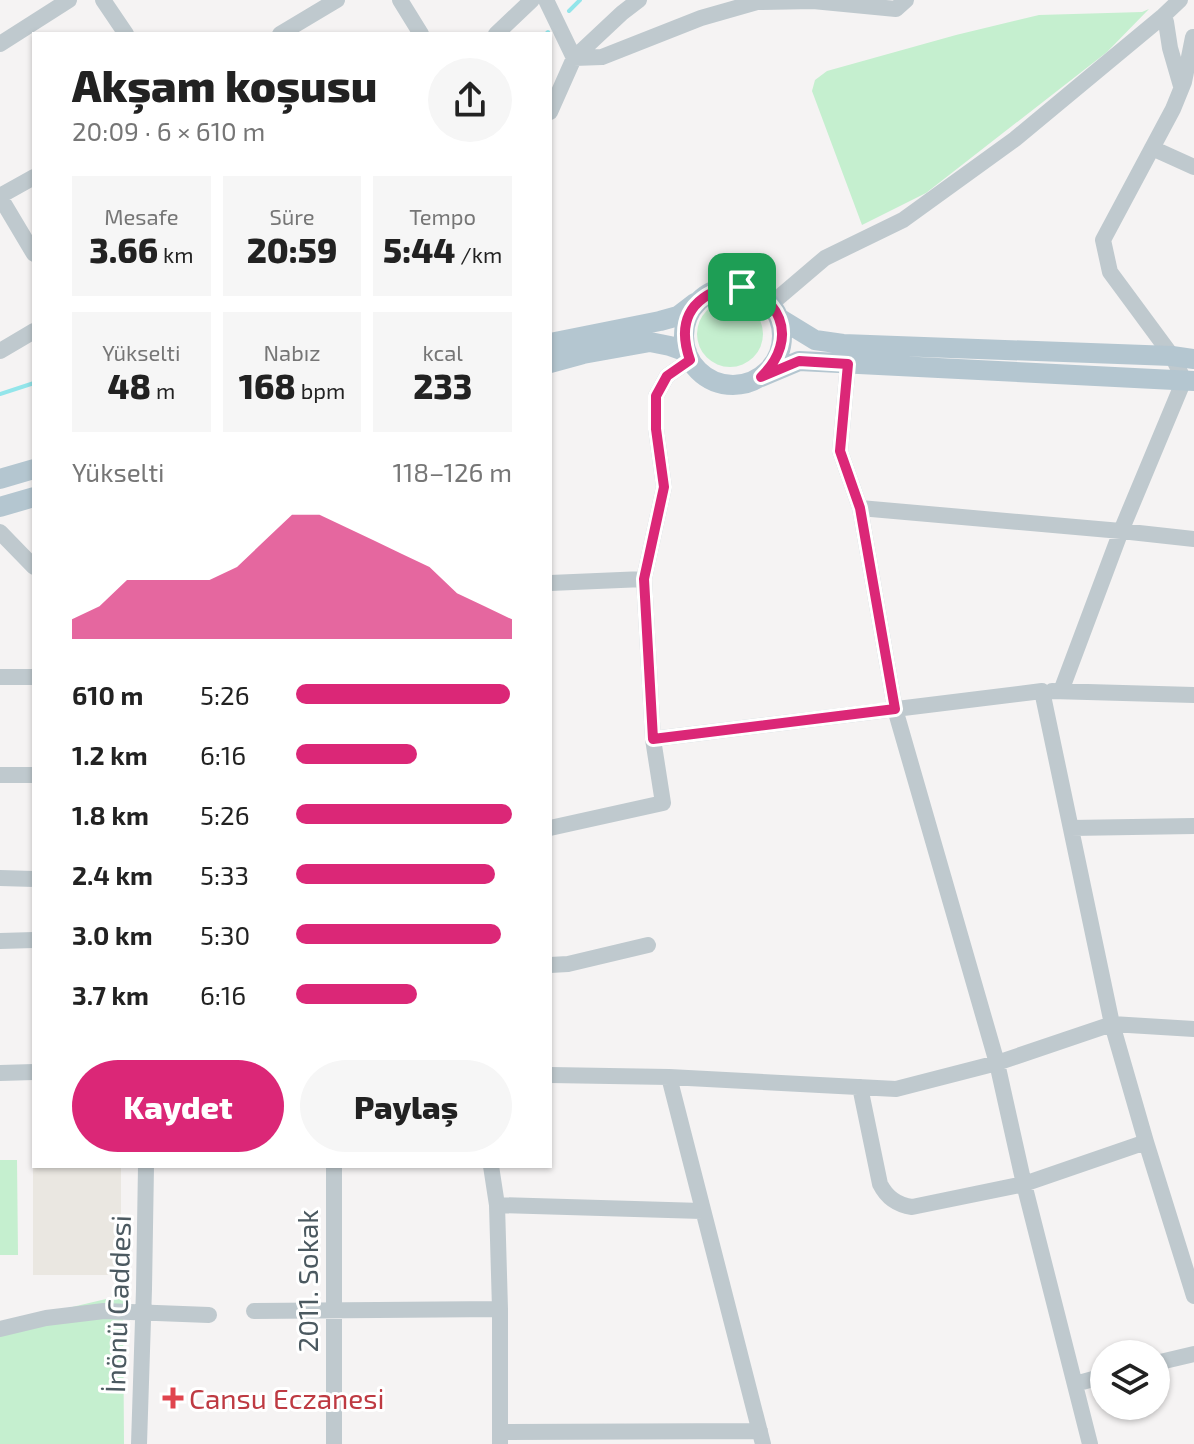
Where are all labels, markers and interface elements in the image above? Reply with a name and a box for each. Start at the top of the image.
text: Akşam koşusu [72,58,377,111]
button: share [428,58,512,142]
text: 20:09 · 6 × 610 m [72,115,265,146]
text: Mesafe [104,203,179,229]
text: Süre [269,203,315,229]
text: Tempo [409,203,476,229]
text: 3.66 [89,229,158,270]
text: 20:59 [247,229,337,270]
text: 5:44 [383,229,455,270]
text: km [158,241,193,267]
text: /km [455,241,502,267]
pin [708,253,776,321]
icon: arrive [720,265,764,309]
text: Yükselti [102,339,180,365]
text: Nabız [264,339,320,365]
text: kcal [423,339,463,365]
text: 48 [107,365,151,406]
text: 168 [239,365,296,406]
text: 233 [413,365,472,406]
text: m [151,377,175,403]
text: bpm [296,377,345,403]
text: Yükselti [72,456,165,487]
text: 118–126 m [393,456,512,487]
text: 610 m [72,679,144,710]
text: 5:26 [200,679,250,710]
text: 1.2 km [72,739,148,770]
text: 6:16 [200,739,246,770]
text: 1.8 km [72,799,149,830]
text: 5:26 [200,799,250,830]
text: 2.4 km [72,859,153,890]
text: 5:33 [200,859,249,890]
text: 3.0 km [72,919,153,950]
text: 5:30 [200,919,250,950]
text: 3.7 km [72,979,149,1010]
text: 6:16 [200,979,246,1010]
button: Kaydet [72,1060,284,1152]
button: Paylaş [300,1060,512,1152]
street label: 2011. Sokak [290,1209,324,1353]
street label: İnönü Caddesi [97,1215,137,1393]
map controls [1090,1340,1170,1420]
button: layers [1090,1340,1170,1420]
place label: Cansu Eczanesi [189,1381,385,1415]
marker: Cansu Eczanesi [164,1389,182,1407]

